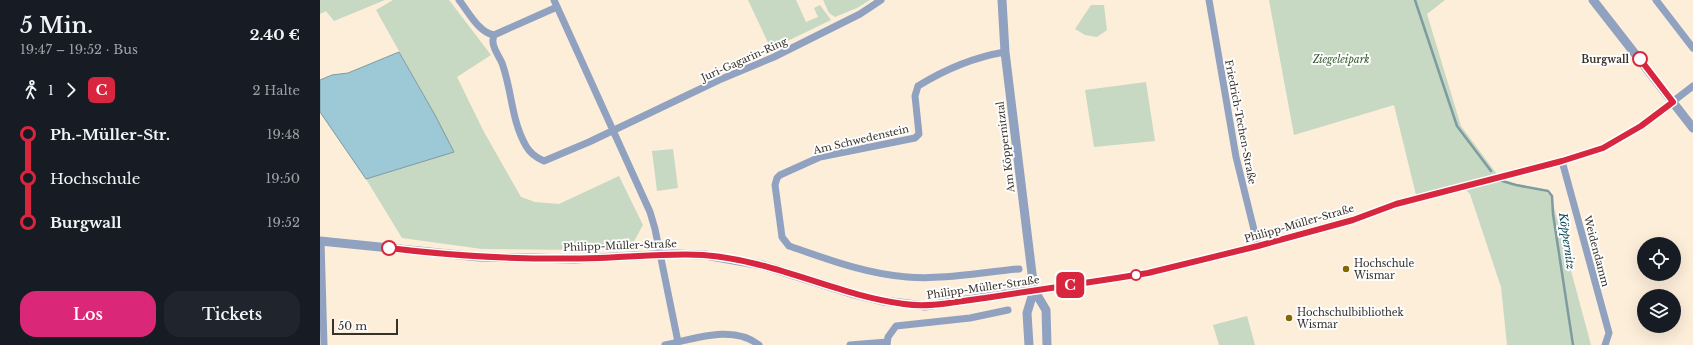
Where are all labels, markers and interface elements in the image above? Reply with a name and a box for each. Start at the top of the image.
text: 5 Min. [20,12,93,39]
text: 2.40 € [250,25,300,44]
street label: Juri-Gagarin-Ring [697,34,790,85]
text: 19:47 – 19:52 · Bus [20,41,138,58]
marker: Burgwall [1632,51,1648,67]
park label: Ziegeleipark [1312,53,1369,66]
place label: Burgwall [1581,53,1629,66]
street label: Friedrich-Techen-Straße [1222,59,1259,186]
icon: walk [20,79,42,101]
icon: forward [60,79,82,101]
text: C [96,81,107,99]
text: 1 [48,82,54,99]
text: 2 Halte [252,82,300,99]
street label: Am Köppernitztal [993,101,1018,194]
street label: Am Schwedenstein [811,122,910,157]
text: Ph.-Müller-Str. [50,125,170,144]
text: 19:48 [267,126,300,143]
text: Hochschule [50,169,140,188]
text: 19:50 [265,170,300,187]
street label: Philipp-Müller-Straße [1243,201,1356,245]
water label: Köppernitz [1556,211,1578,271]
text: Burgwall [50,213,122,232]
street label: Weidendamm [1581,213,1612,288]
text: 19:52 [267,214,300,231]
street label: Philipp-Müller-Straße [563,237,677,254]
map controls [1637,237,1681,333]
button: locate [1637,237,1681,281]
unlabelled marker [381,240,397,256]
place label: Hochschule Wismar [1353,257,1414,282]
marker: Hochschule Wismar [1341,264,1351,274]
unlabelled marker [1130,269,1142,281]
line badge: C [1057,272,1083,298]
street label: Philipp-Müller-Straße [926,273,1041,302]
text: C [1064,276,1076,294]
button: layers [1637,289,1681,333]
button: Los [20,291,156,337]
button: Tickets [164,291,300,337]
place label: Hochschulbibliothek Wismar [1296,306,1405,331]
marker: Hochschulbibliothek Wismar [1284,313,1294,323]
scale bar [332,317,398,336]
text: 50 m [338,319,367,333]

